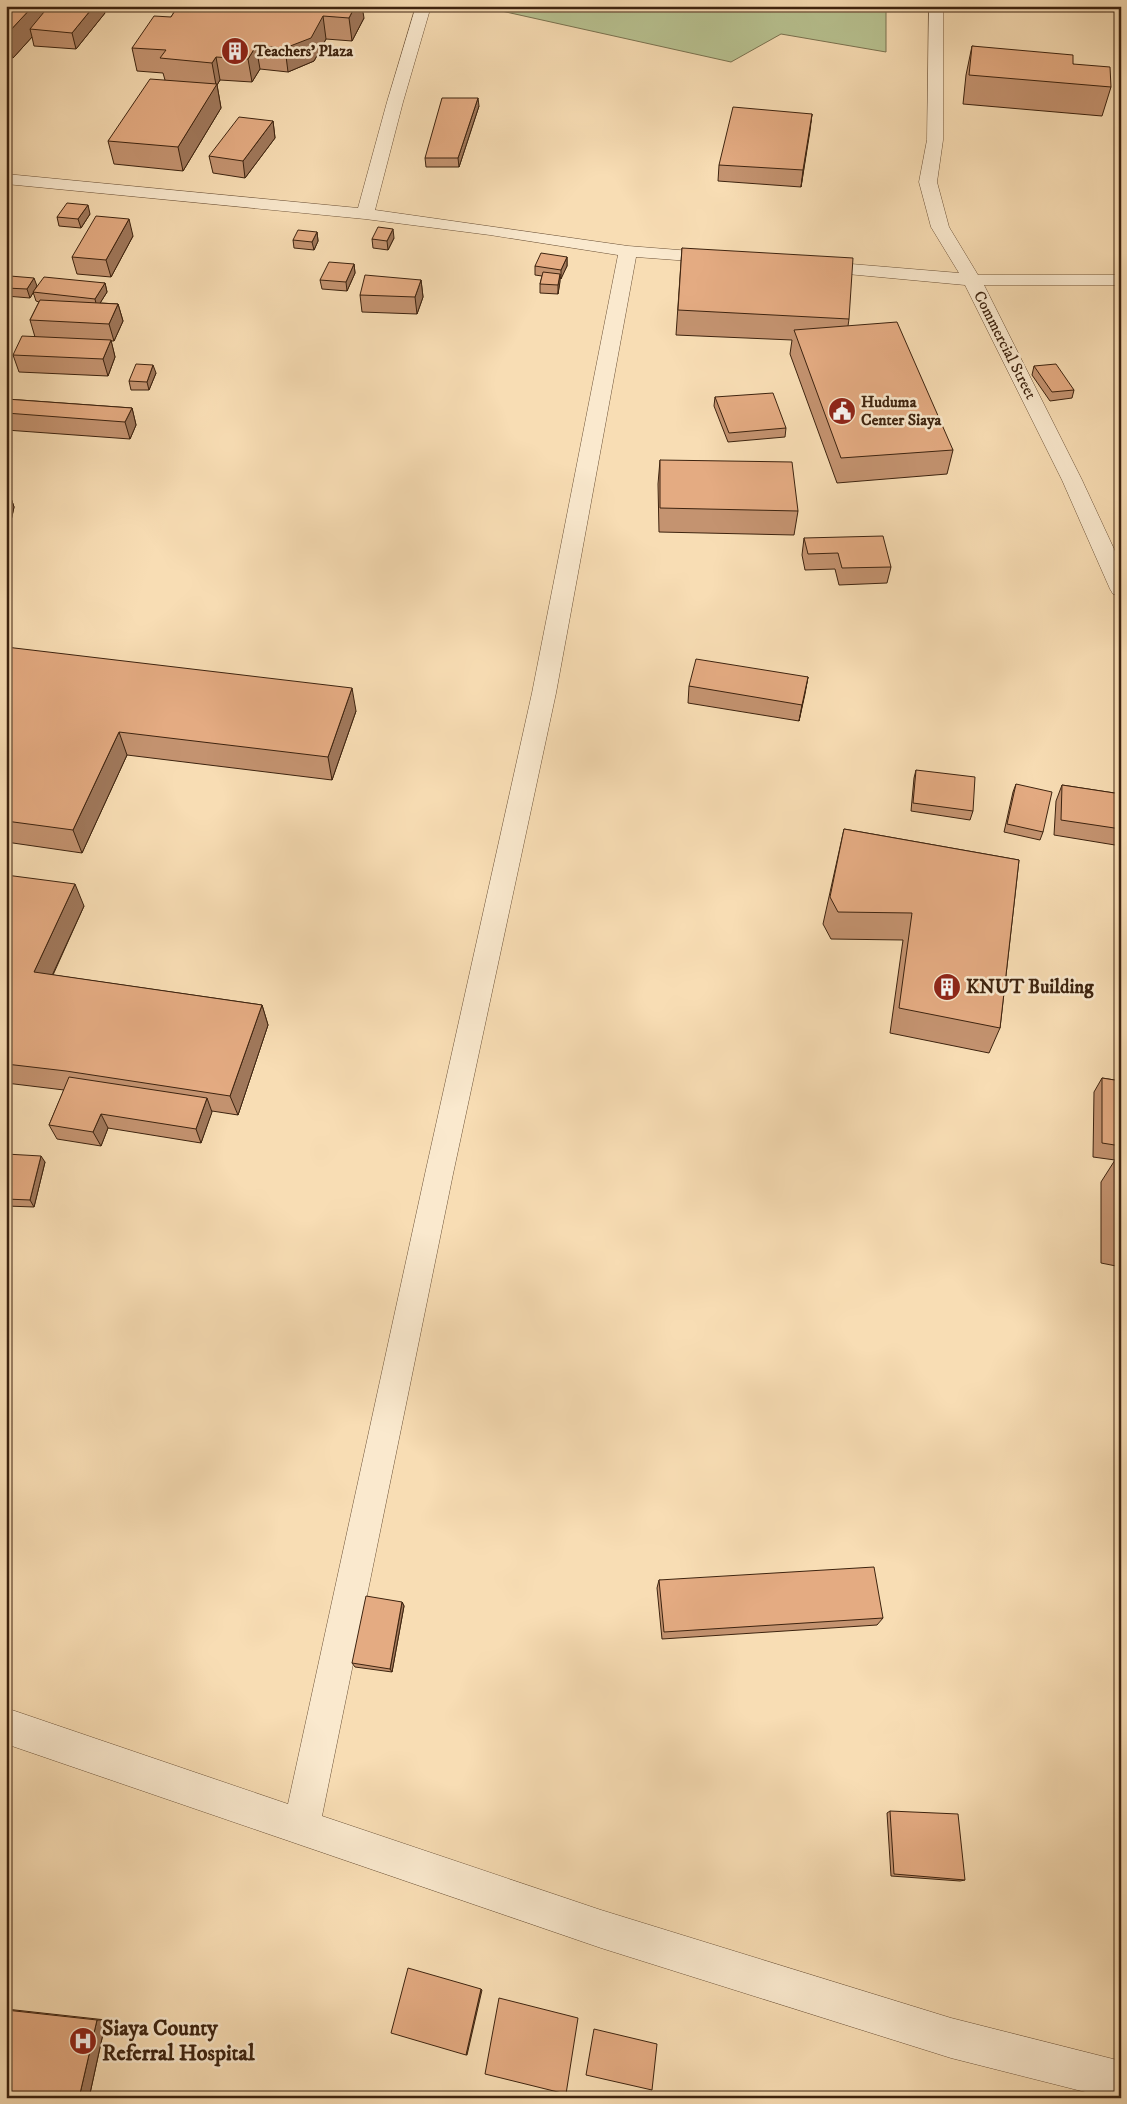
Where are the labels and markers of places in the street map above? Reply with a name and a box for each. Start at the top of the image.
building icon: Teachers' Plaza [220,36,250,66]
place label: Teachers' Plaza [253,41,354,61]
place label: Huduma Center Siaya [861,392,942,430]
public building icon: Huduma Center Siaya [827,396,857,426]
building icon: KNUT Building [932,972,962,1002]
place label: KNUT Building [966,976,1094,999]
place label: Siaya County Referral Hospital [102,2015,255,2067]
hospital icon: Siaya County Referral Hospital [68,2026,98,2056]

